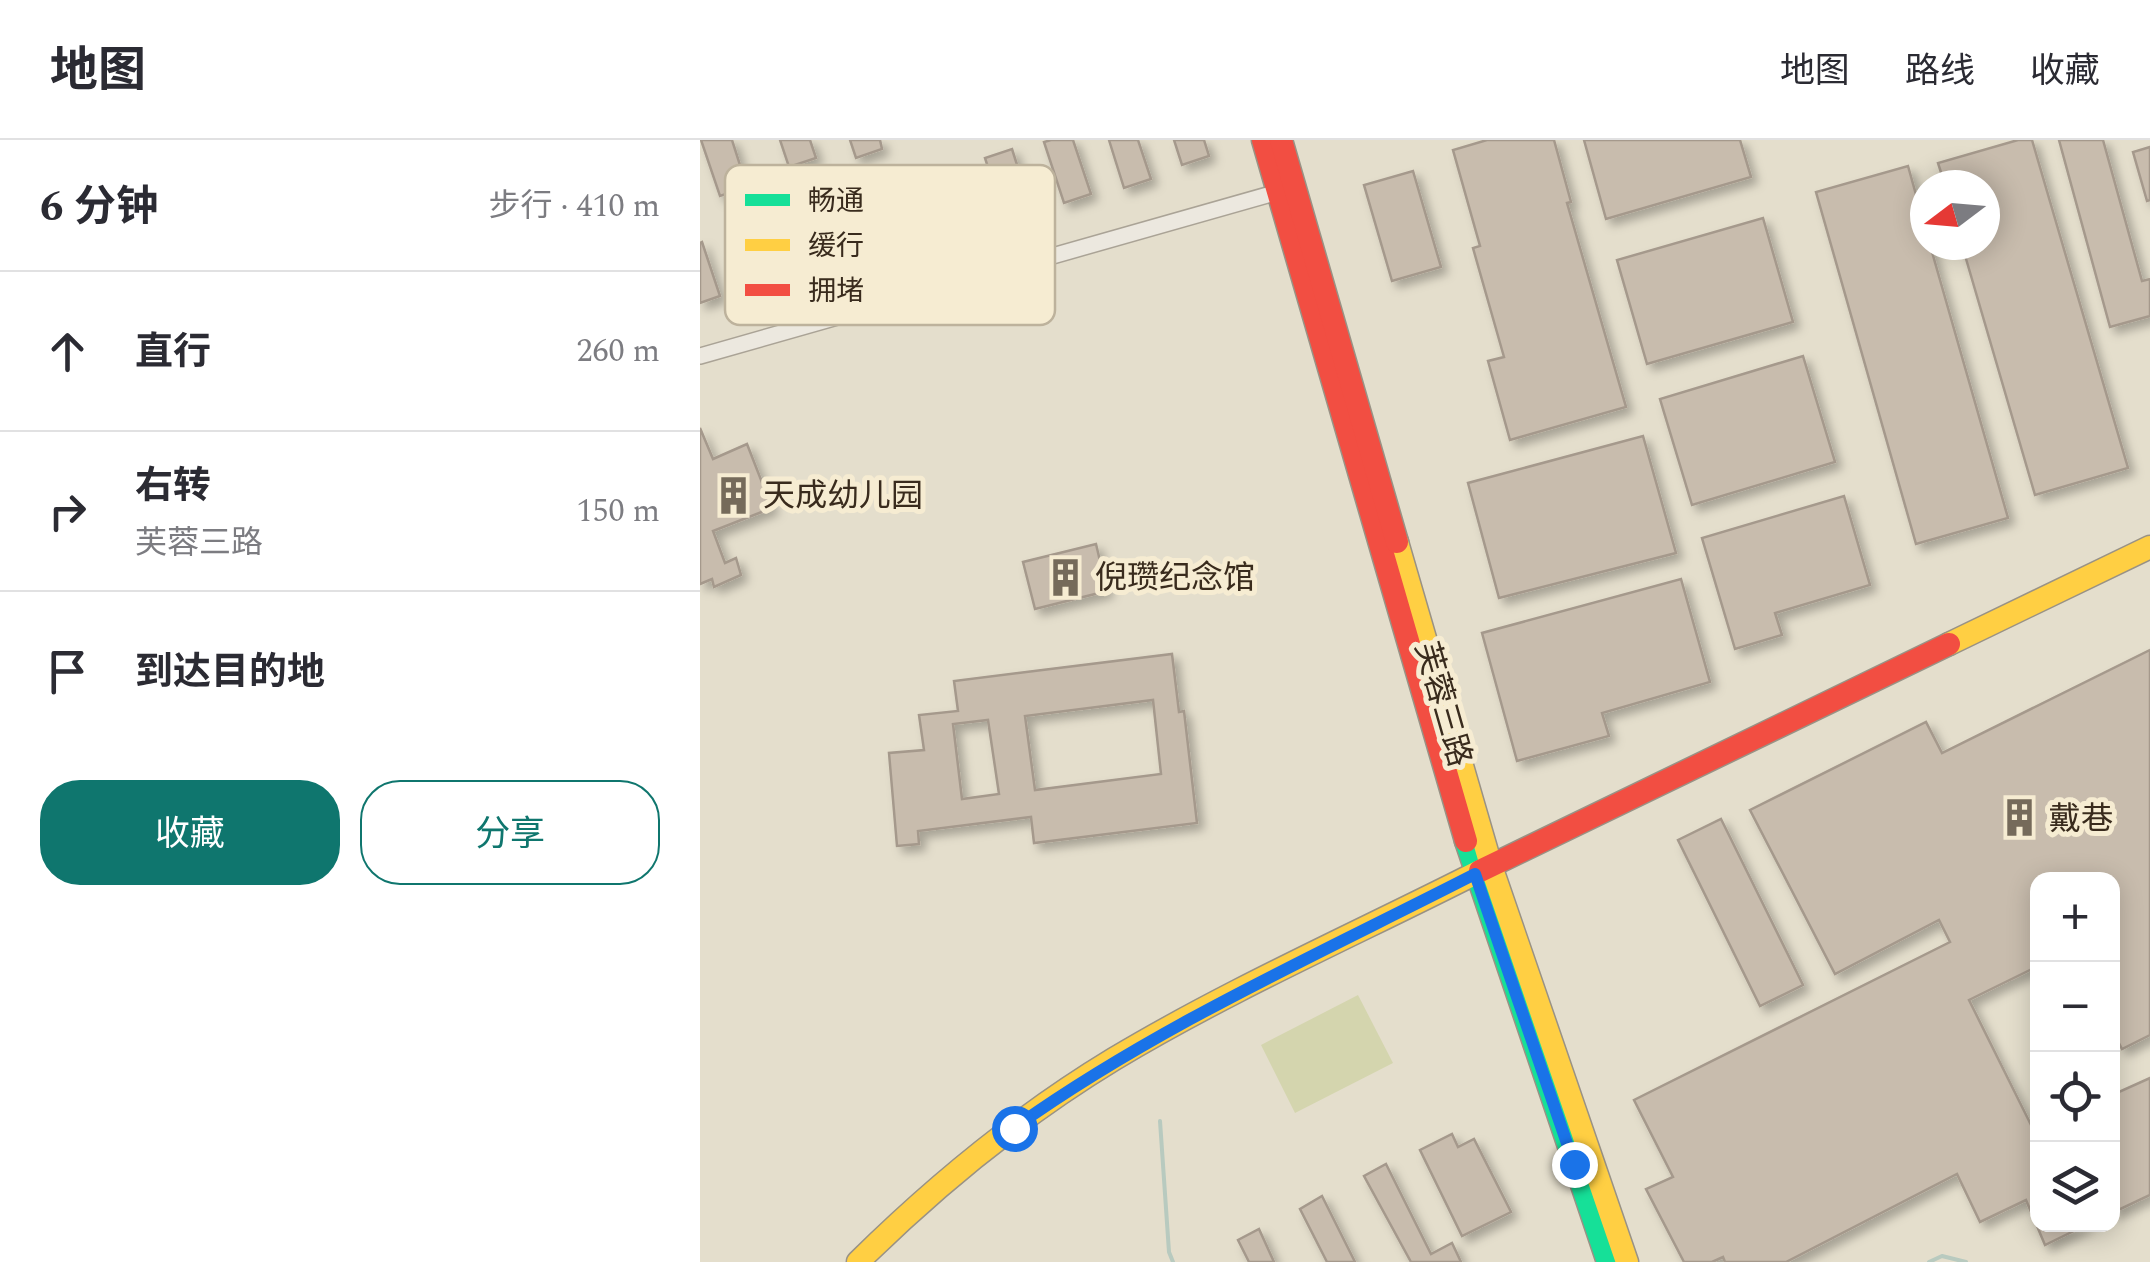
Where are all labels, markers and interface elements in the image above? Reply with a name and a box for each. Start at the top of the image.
text: 地图 [50,35,146,108]
text: 地图 [1780,45,1850,98]
text: 路线 [1905,45,1975,98]
text: 收藏 [2030,45,2100,98]
legend [725,165,1055,325]
north arrow [1910,170,2000,260]
text: 6 分钟 [40,176,158,239]
text: 畅通 [808,180,864,223]
text: 步行 · 410 m [488,182,660,231]
text: 缓行 [808,225,864,268]
text: 拥堵 [808,270,864,313]
icon: ahead [40,324,95,379]
text: 直行 [135,324,211,382]
text: 260 m [576,327,660,376]
text: 右转 [135,458,211,516]
place label: 天成幼儿园 [763,472,923,521]
building icon: 天成幼儿园 [712,474,754,516]
icon: right [40,484,95,539]
text: 150 m [576,487,660,536]
text: 芙蓉三路 [135,519,263,568]
place label: 倪瓒纪念馆 [1095,554,1255,603]
building icon: 倪瓒纪念馆 [1044,556,1086,598]
street label: 芙蓉三路 [1401,636,1484,773]
icon: arrive [40,644,95,699]
text: 到达目的地 [135,644,325,702]
button: 收藏 [40,780,340,885]
button: 分享 [360,780,660,885]
place label: 戴巷 [2049,795,2113,844]
building icon: 戴巷 [1998,797,2040,839]
map controls [2030,872,2120,1232]
button: + [2030,872,2120,962]
button: − [2030,962,2120,1052]
button: locate [2030,1052,2120,1142]
route start [992,1106,1038,1152]
route end [1552,1142,1598,1188]
button: layers [2030,1142,2120,1232]

